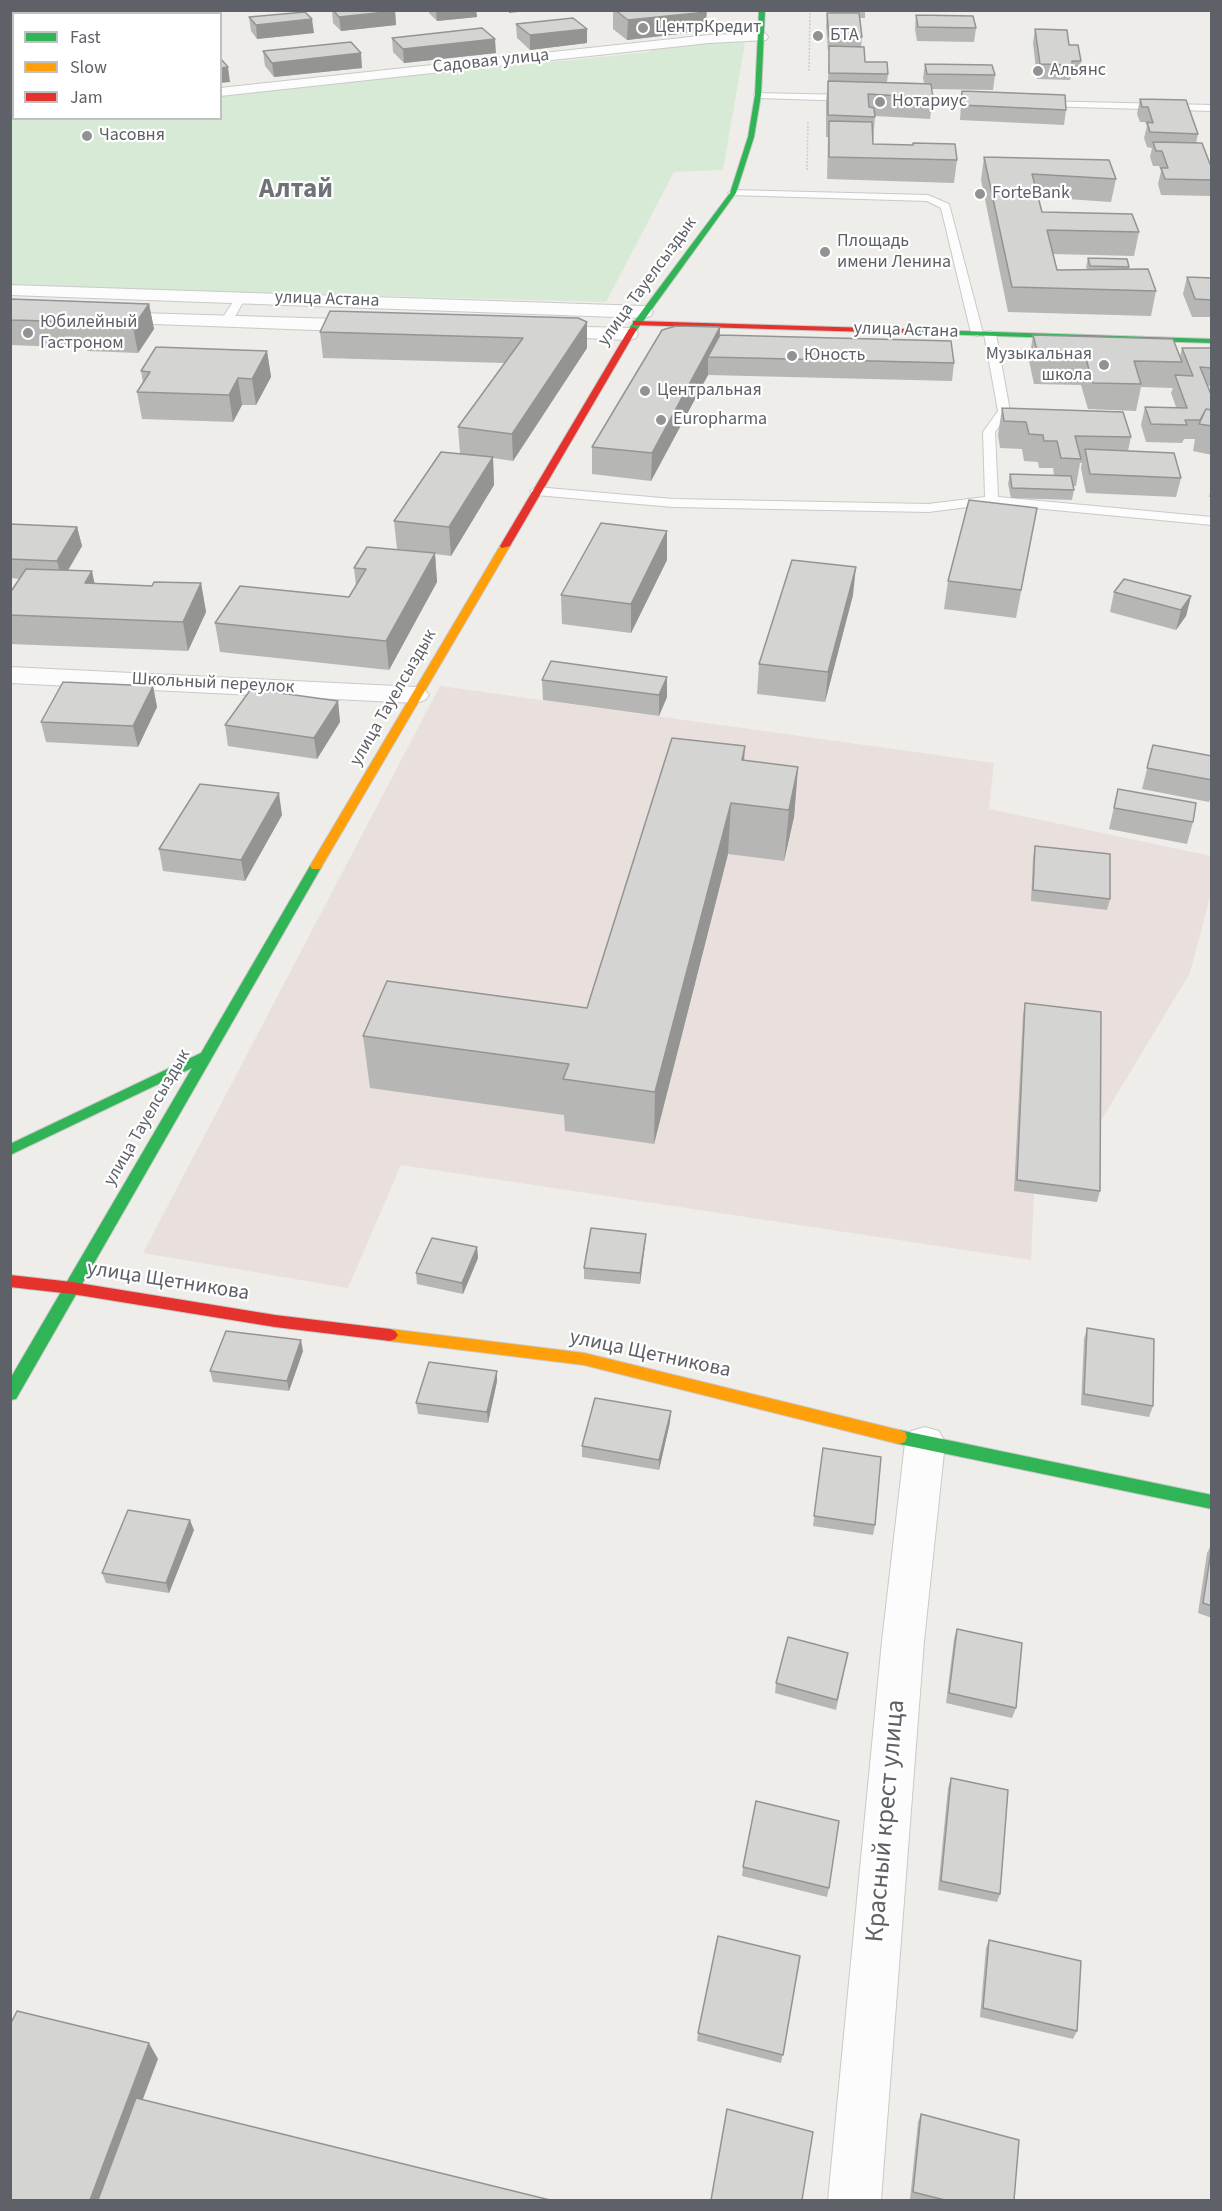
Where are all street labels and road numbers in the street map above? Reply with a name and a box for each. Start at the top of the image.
street label: Садовая улица [432,45,550,79]
street label: улица Тауелсыздык [594,213,702,351]
street label: улица Астана [274,287,380,313]
street label: улица Астана [853,318,959,344]
street label: улица Тауелсыздык [346,626,442,770]
street label: Школьный переулок [131,669,295,699]
street label: улица Тауелсыздык [100,1046,196,1190]
street label: улица Щетникова [85,1257,251,1307]
street label: улица Щетникова [567,1326,733,1384]
street label: Красный крест улица [861,1698,913,1944]

